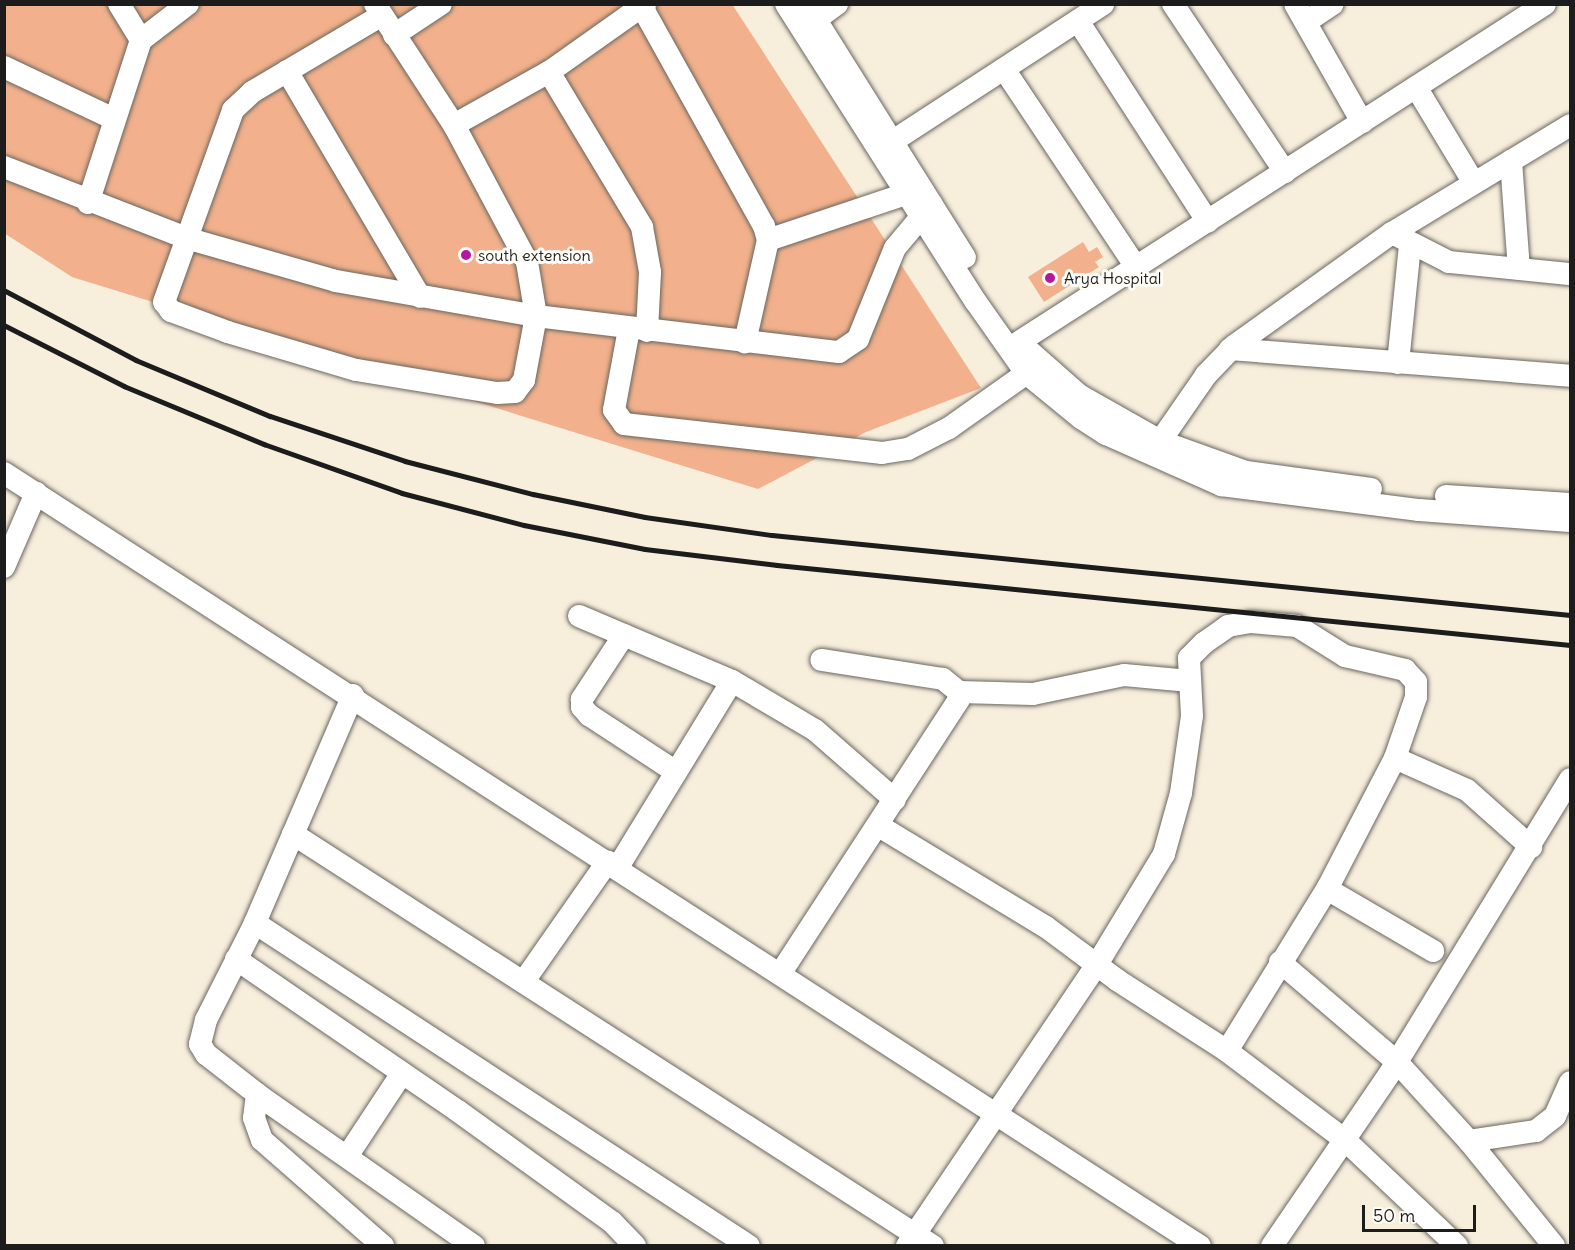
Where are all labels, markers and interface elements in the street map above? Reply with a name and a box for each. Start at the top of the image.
place label: south extension [478,245,591,265]
marker: south extension [459,248,473,262]
place label: Arya Hospital [1064,268,1161,288]
marker: Arya Hospital [1041,269,1059,287]
scale bar [1365,1193,1479,1231]
text: 50 m [1373,1204,1415,1227]

